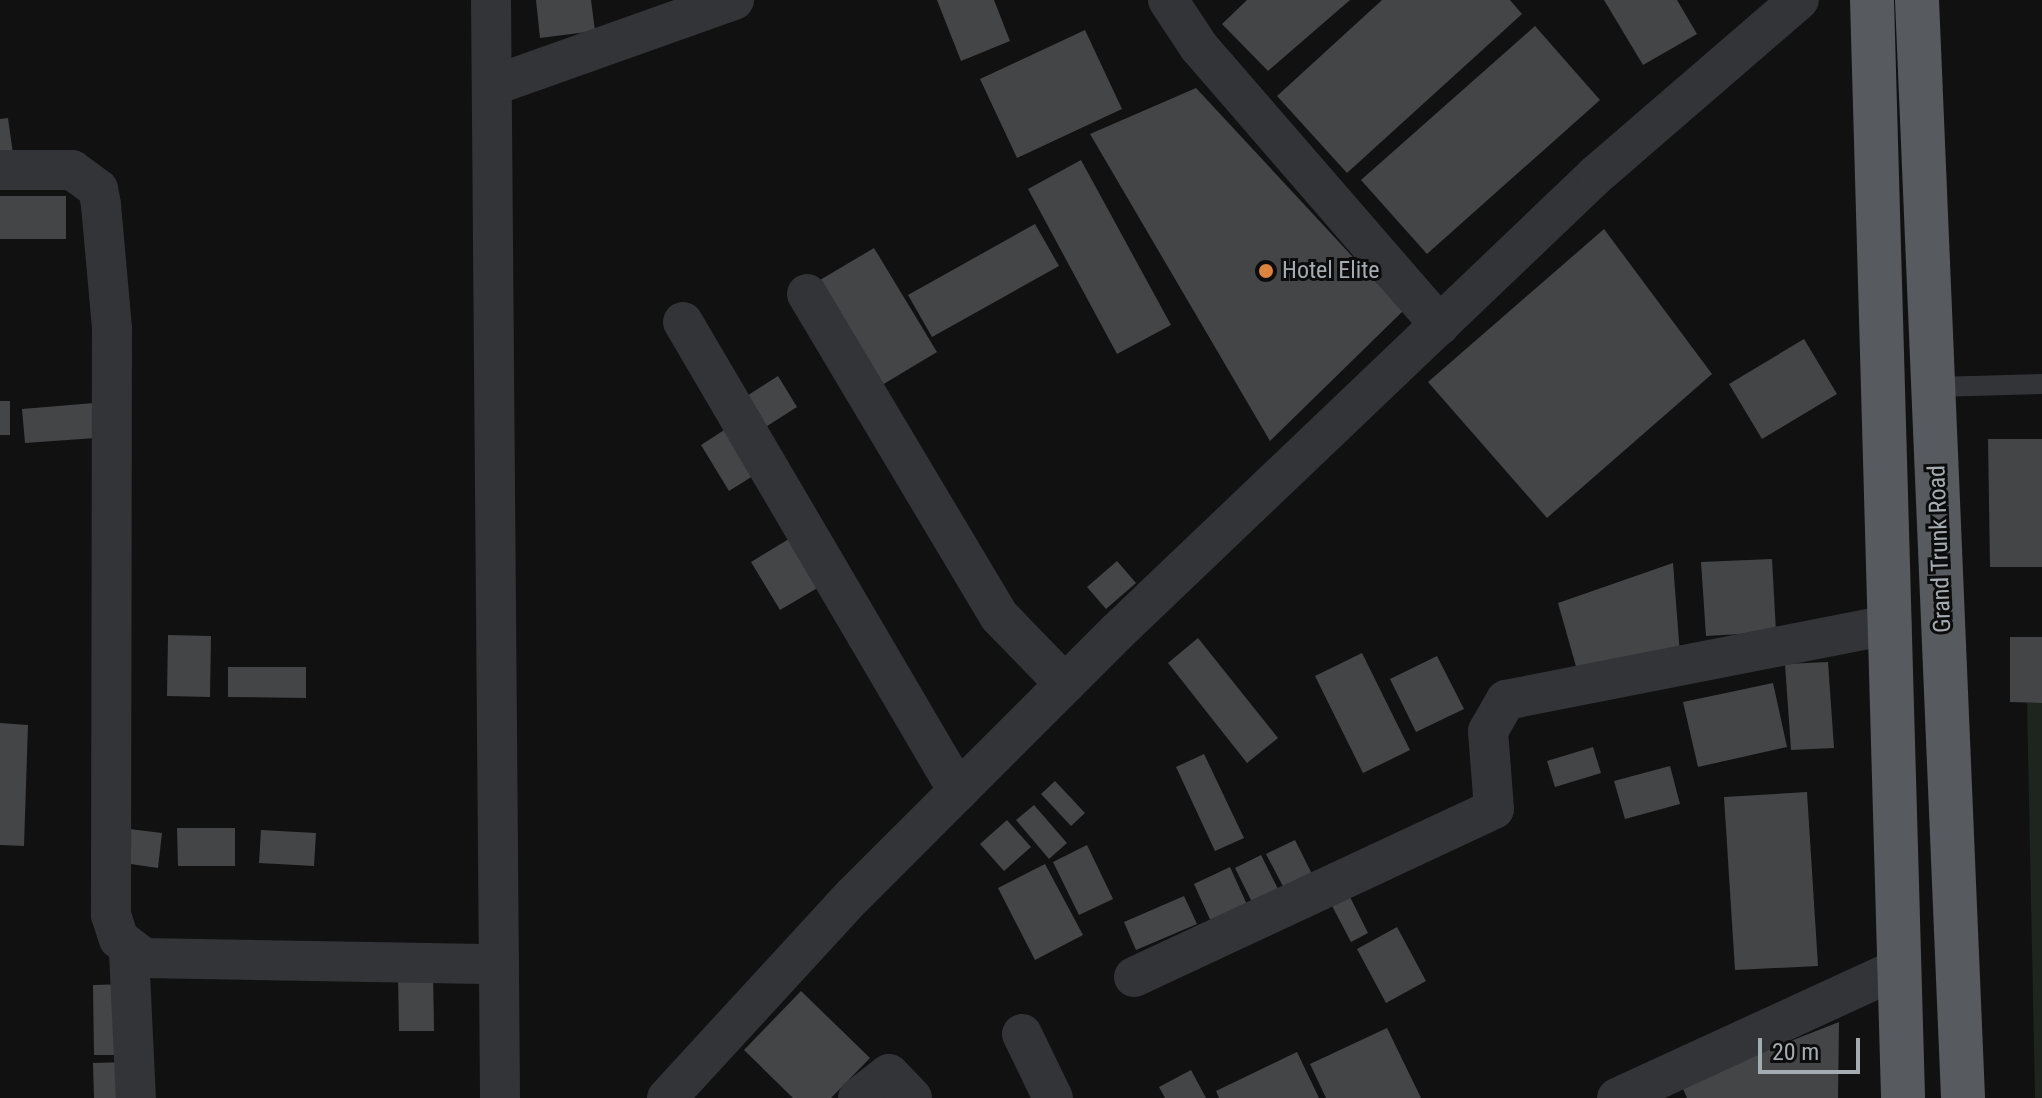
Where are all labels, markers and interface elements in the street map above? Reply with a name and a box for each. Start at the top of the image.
place label: Hotel Elite [1282,257,1380,285]
marker: Hotel Elite [1257,262,1275,280]
street label: Grand Trunk Road [1923,464,1957,634]
scale bar [1762,1022,1864,1072]
text: 20 m [1772,1038,1819,1066]

